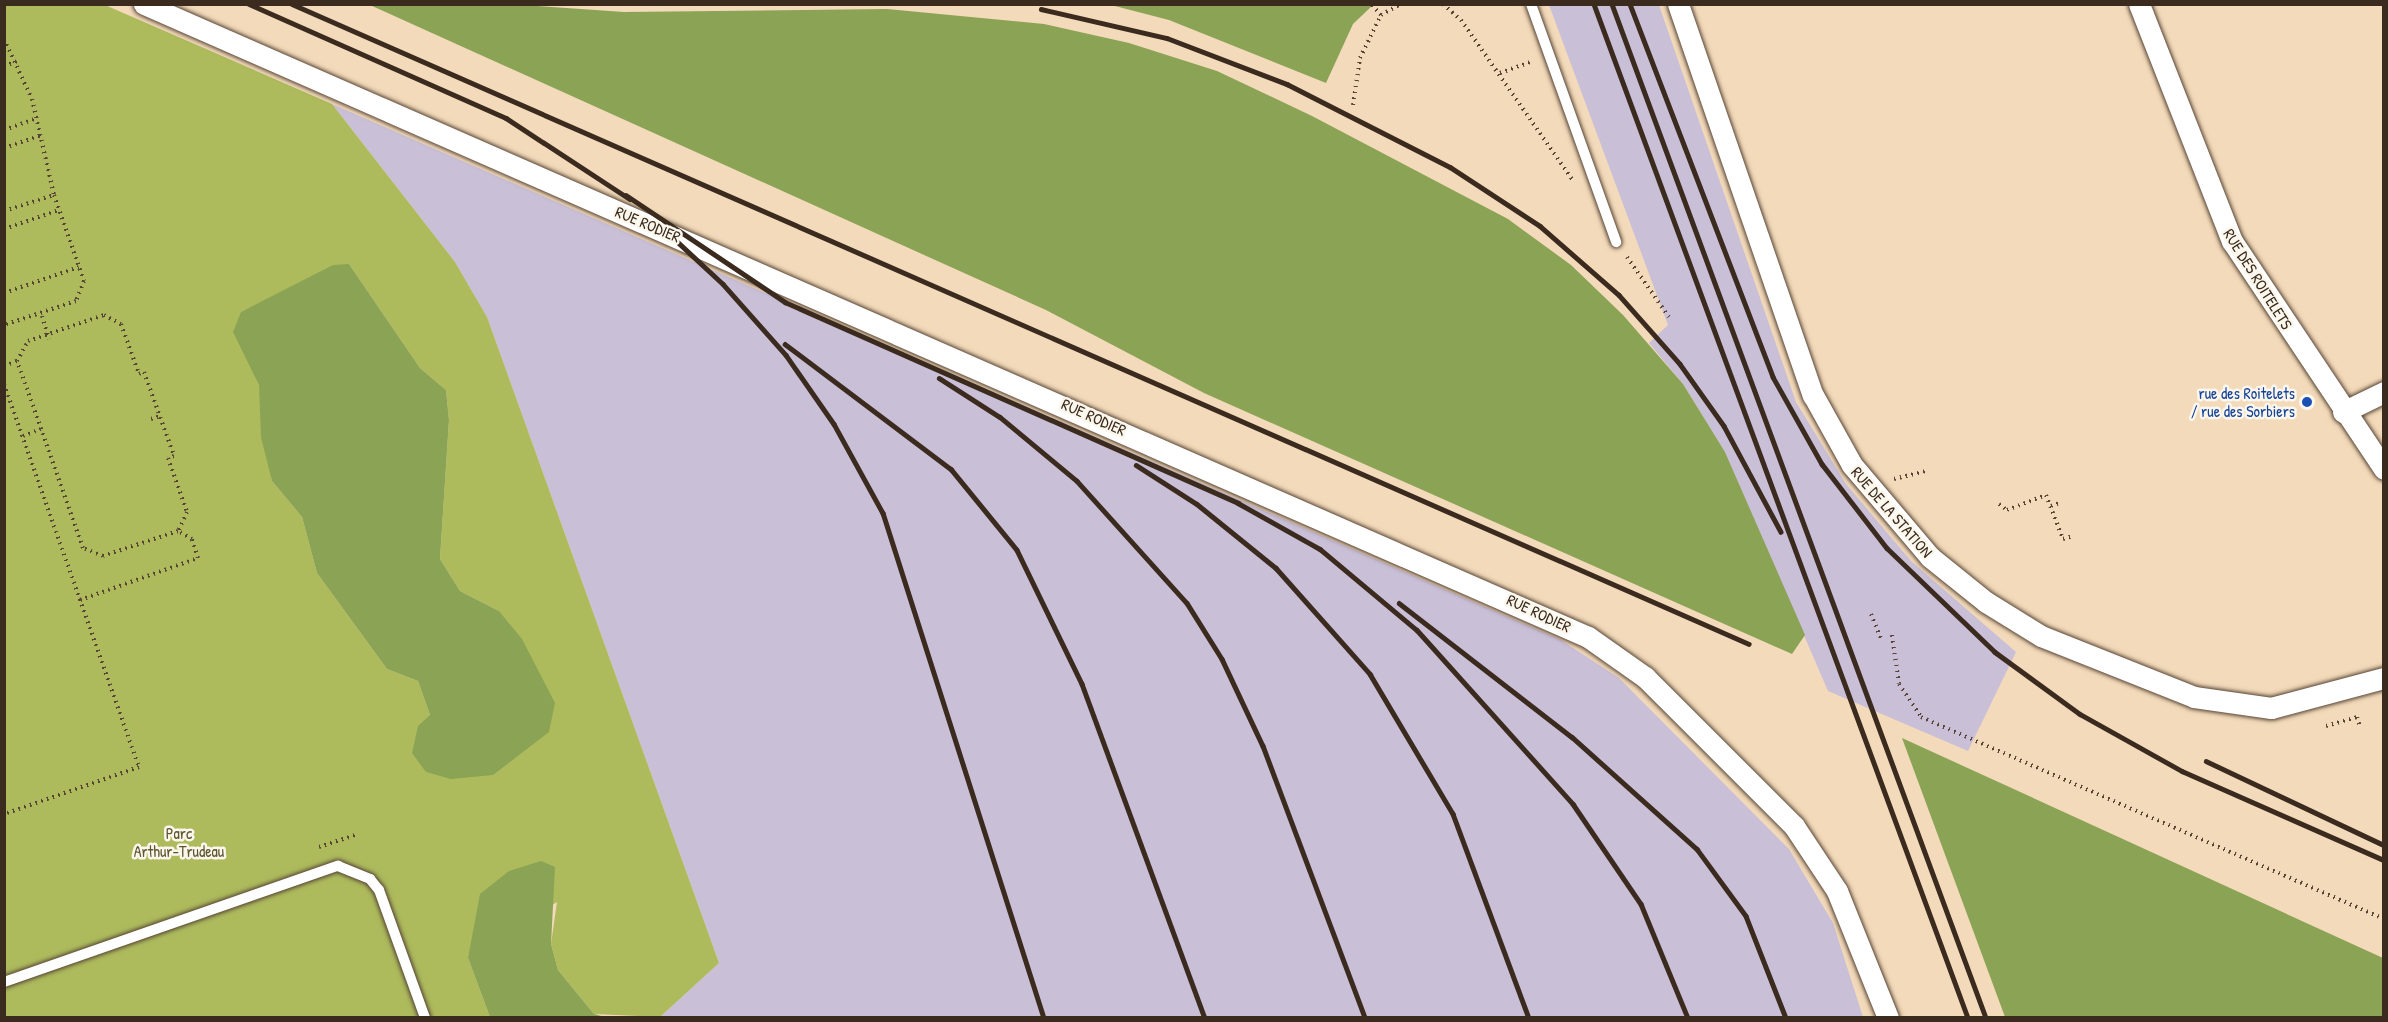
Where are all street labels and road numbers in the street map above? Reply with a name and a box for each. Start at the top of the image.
street label: RUE RODIER [613,202,683,246]
street label: RUE DES ROITELETS [2219,225,2297,333]
street label: RUE RODIER [1059,394,1129,440]
street label: RUE DE LA STATION [1847,463,1937,561]
street label: RUE RODIER [1504,590,1574,636]

